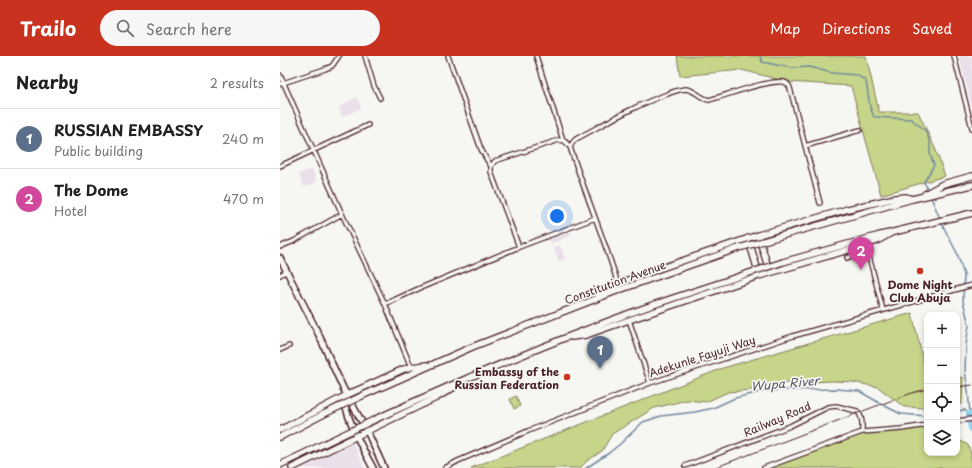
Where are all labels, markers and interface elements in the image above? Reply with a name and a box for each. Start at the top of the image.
search box [100,10,380,46]
text: Trailo [20,14,76,42]
icon: search [114,17,136,39]
text: Search here [146,17,232,40]
text: Map [770,18,800,39]
text: Directions [822,18,890,39]
text: Saved [912,18,952,39]
text: Nearby [16,69,78,95]
text: 2 results [210,73,264,92]
text: RUSSIAN EMBASSY [54,118,203,141]
text: 1 [26,129,32,148]
text: 240 m [222,129,264,148]
text: Public building [54,141,143,160]
text: The Dome [54,178,128,201]
text: 2 [24,189,34,208]
text: 470 m [223,189,264,208]
text: Hotel [54,201,87,220]
your location [547,206,567,226]
pin: 2 [848,237,874,270]
street label: Constitution Avenue [562,256,668,308]
marker: Dome Night Club Abuja [915,266,925,276]
place label: Dome Night Club Abuja [887,276,953,306]
map controls [924,312,960,456]
button: + [924,312,960,348]
street label: Adekunle Fayuji Way [646,331,758,381]
pin: 1 [587,336,613,369]
button: − [924,348,960,384]
place label: Embassy of the Russian Federation [454,363,559,393]
water label: Wupa River [750,371,822,395]
marker: Embassy of the Russian Federation [562,372,572,382]
button: locate [924,384,960,420]
street label: Railway Road [741,397,813,441]
button: layers [924,420,960,456]

